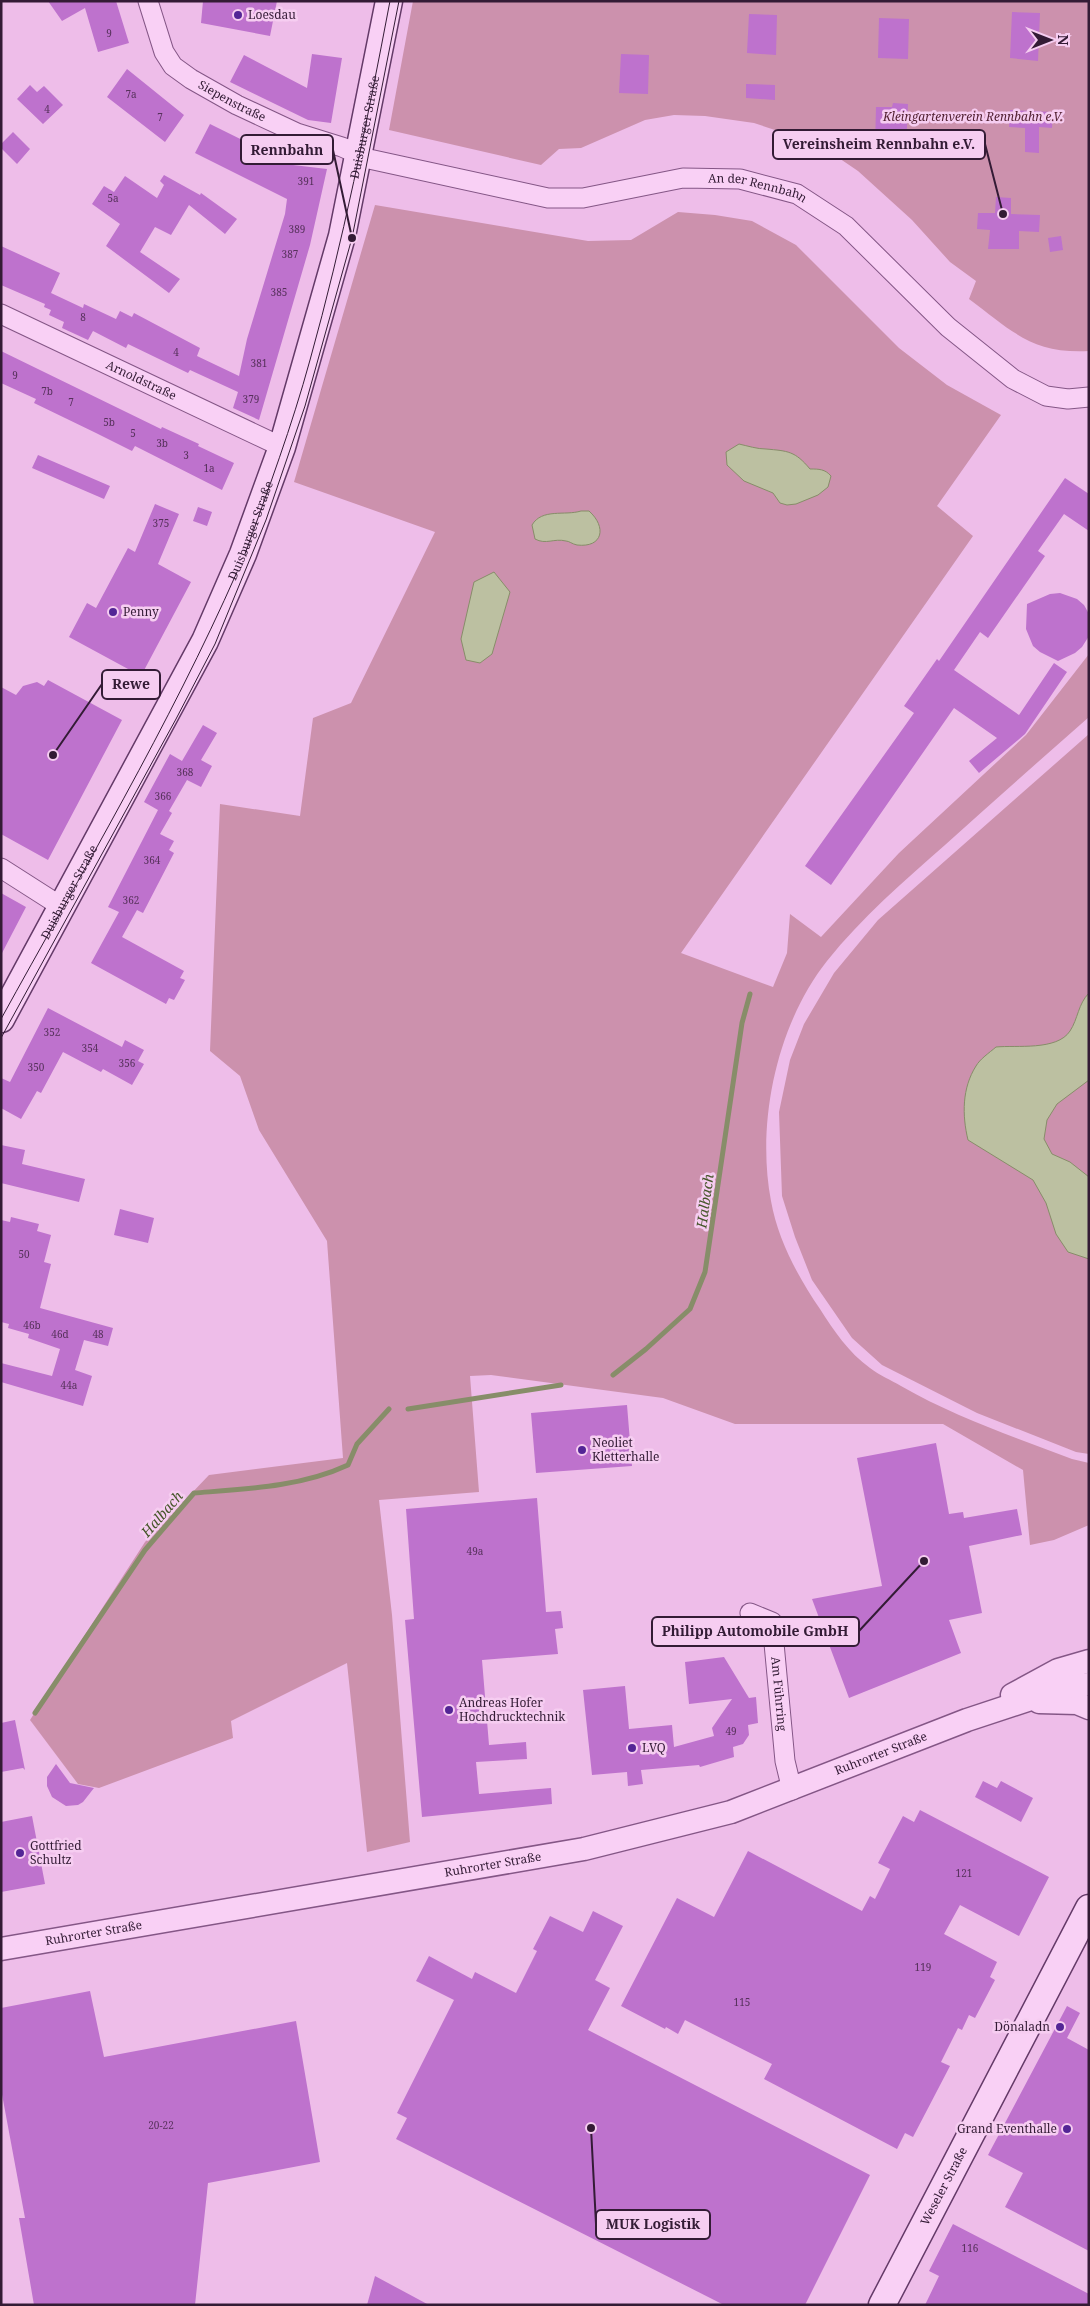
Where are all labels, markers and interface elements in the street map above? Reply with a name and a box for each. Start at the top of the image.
place label: Loesdau [248,6,296,23]
marker: Loesdau [232,9,244,21]
north arrow [1025,15,1075,65]
house number: 9 [106,26,112,40]
text: N [1054,34,1073,46]
street label: Duisburger Straße [346,74,383,180]
street label: Siepenstraße [195,76,269,125]
house number: 7a [125,87,137,101]
house number: 4 [44,102,50,116]
park label: Kleingartenverein Rennbahn e.V. [882,108,1063,125]
house number: 7 [157,110,163,124]
callout: Vereinsheim Rennbahn e.V. [773,130,985,159]
text: Vereinsheim Rennbahn e.V. [783,134,975,153]
callout: Rennbahn [241,135,333,164]
text: Rennbahn [251,140,323,159]
street label: An der Rennbahn [708,169,811,207]
house number: 391 [298,174,314,188]
house number: 5a [107,191,119,205]
house number: 389 [289,222,305,236]
house number: 387 [282,247,299,261]
house number: 385 [271,285,287,299]
house number: 8 [80,310,86,324]
house number: 4 [173,345,179,359]
street label: Arnoldstraße [103,356,179,404]
house number: 381 [251,356,267,370]
house number: 9 [12,368,18,382]
house number: 7b [41,384,53,398]
house number: 379 [243,392,259,406]
house number: 7 [68,395,74,409]
house number: 5b [103,415,115,429]
house number: 5 [130,426,136,440]
house number: 3b [156,436,168,450]
house number: 3 [183,448,189,462]
house number: 1a [203,461,215,475]
street label: Duisburger Straße [224,479,277,583]
house number: 375 [153,516,169,530]
place label: Penny [123,603,159,620]
marker: Penny [107,606,119,618]
callout: Rewe [102,670,160,699]
text: Rewe [112,674,150,693]
house number: 368 [177,765,194,779]
house number: 366 [155,789,172,803]
street label: Duisburger Straße [37,842,101,942]
house number: 364 [144,853,161,867]
house number: 362 [123,893,139,907]
house number: 352 [44,1025,60,1039]
house number: 354 [82,1041,99,1055]
house number: 356 [119,1056,136,1070]
house number: 350 [28,1060,45,1074]
water label: Halbach [691,1172,718,1230]
house number: 50 [18,1247,30,1261]
house number: 46b [23,1318,41,1332]
house number: 46d [51,1327,69,1341]
house number: 48 [92,1327,104,1341]
house number: 44a [61,1378,78,1392]
place label: Neoliet Kletterhalle [592,1434,659,1465]
marker: Neoliet Kletterhalle [576,1444,588,1456]
water label: Halbach [136,1486,187,1541]
house number: 49a [467,1544,484,1558]
callout: Philipp Automobile GmbH [652,1617,859,1646]
text: Philipp Automobile GmbH [662,1621,849,1640]
street label: Am Führring [767,1656,791,1732]
place label: Andreas Hofer Hochdrucktechnik [459,1694,566,1725]
marker: Andreas Hofer Hochdrucktechnik [443,1704,455,1716]
house number: 49 [725,1724,737,1738]
street label: Ruhrorter Straße [832,1727,929,1779]
place label: LVQ [642,1739,666,1756]
marker: LVQ [626,1742,638,1754]
place label: Gottfried Schultz [30,1837,82,1868]
marker: Gottfried Schultz [14,1847,26,1859]
street label: Ruhrorter Straße [443,1847,542,1881]
house number: 121 [956,1866,972,1880]
street label: Ruhrorter Straße [44,1916,143,1949]
house number: 119 [915,1960,931,1974]
house number: 115 [734,1995,750,2009]
place label: Dönaladn [994,2018,1050,2035]
marker: Dönaladn [1054,2021,1066,2033]
house number: 20-22 [148,2118,174,2132]
place label: Grand Eventhalle [957,2120,1057,2137]
marker: Grand Eventhalle [1061,2123,1073,2135]
street label: Weseler Straße [916,2144,971,2228]
callout: MUK Logistik [596,2210,710,2239]
text: MUK Logistik [606,2214,700,2233]
house number: 116 [962,2241,979,2255]

